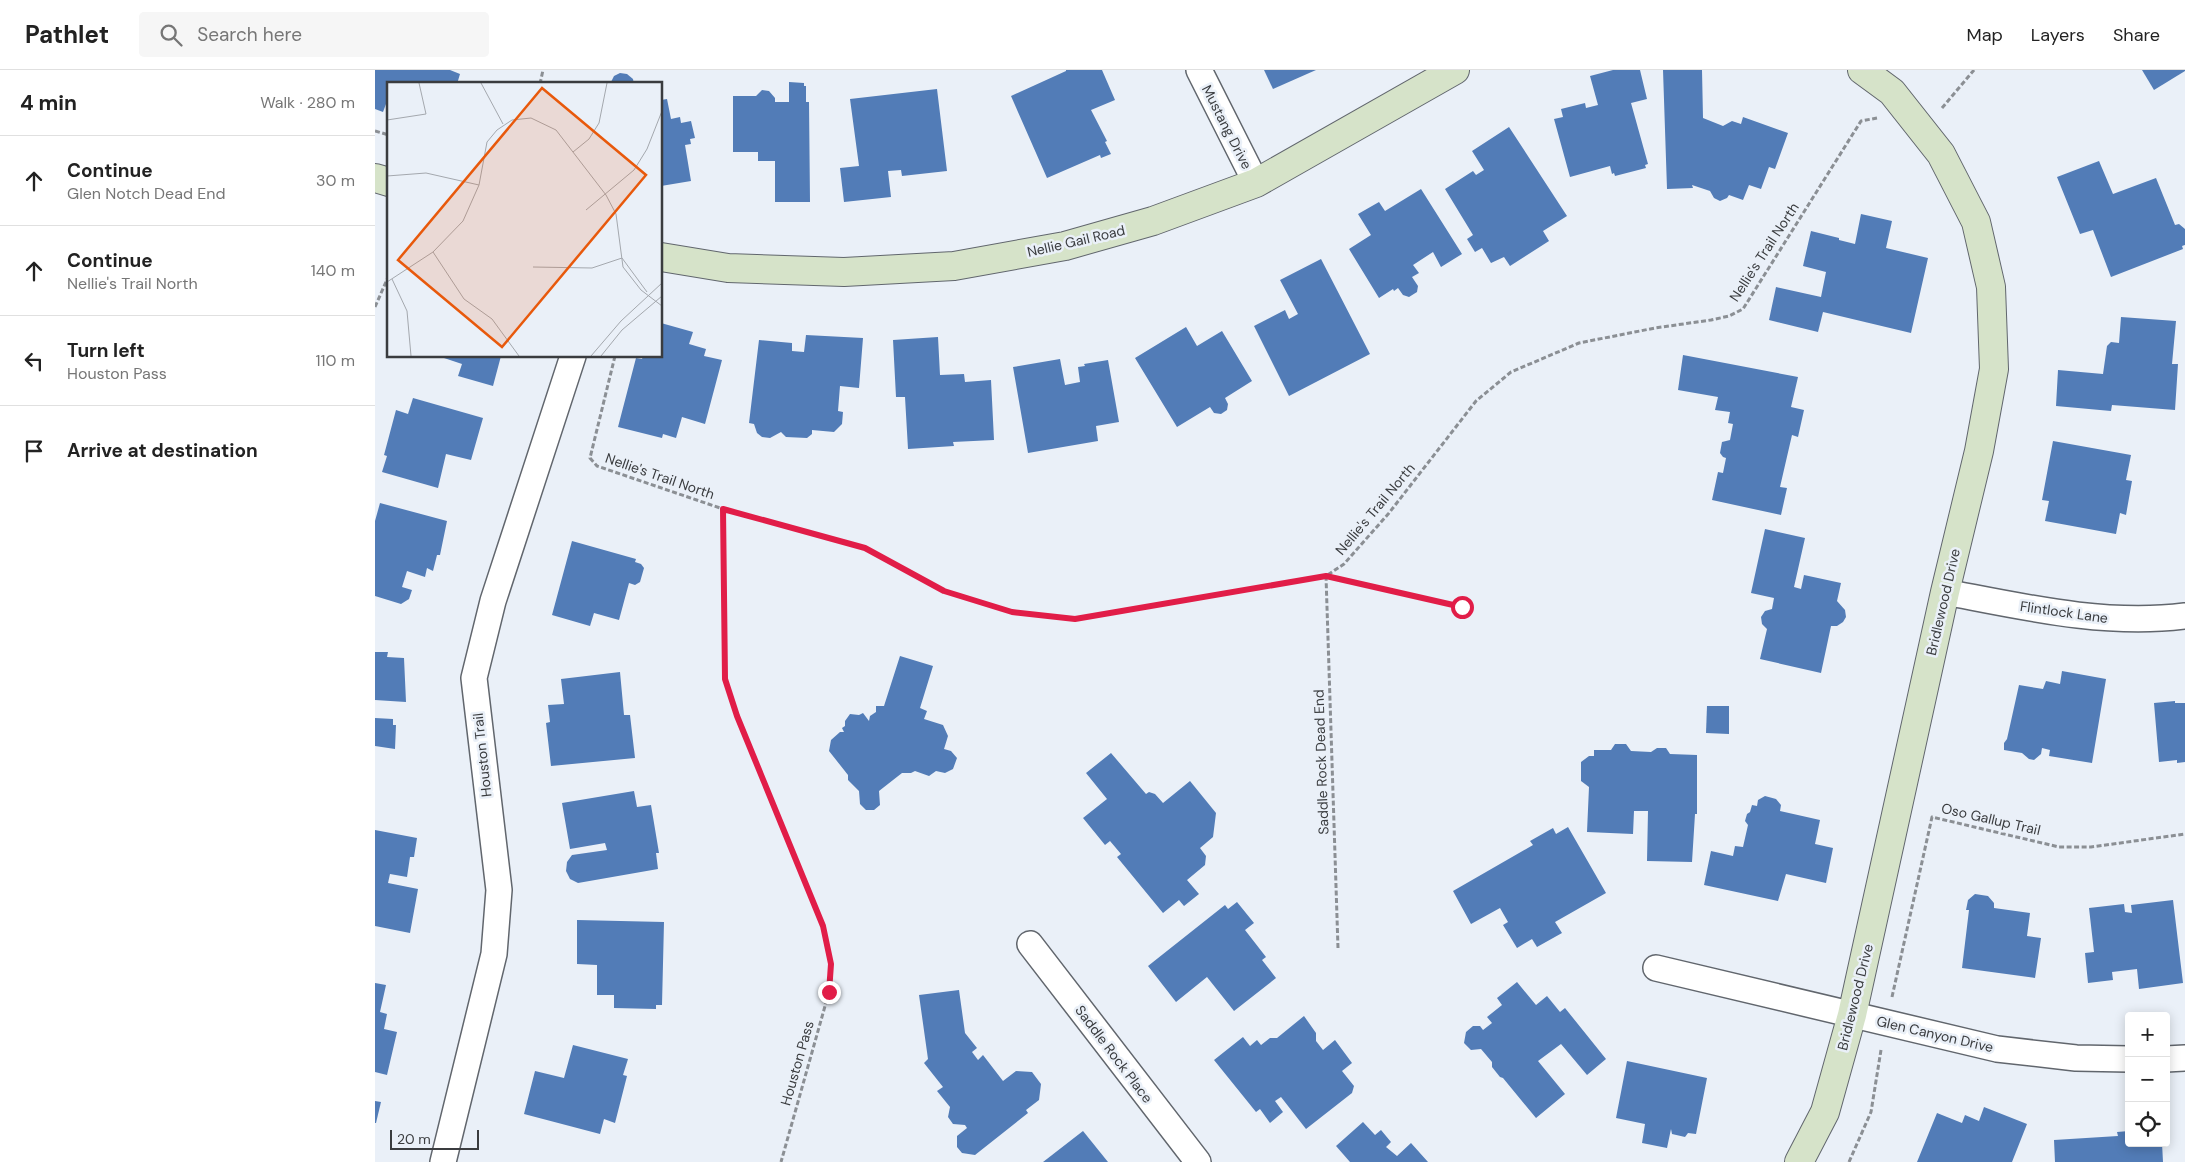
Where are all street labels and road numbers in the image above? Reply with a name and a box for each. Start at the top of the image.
street label: Mustang Drive [1198,82,1256,172]
street label: Nellie's Trail North [1725,199,1803,305]
street label: Nellie Gail Road [1025,221,1127,261]
street label: Nellie's Trail North [603,449,717,503]
street label: Nellie's Trail North [1331,459,1419,559]
street label: Bridlewood Drive [1922,547,1964,657]
street label: Flintlock Lane [2019,597,2109,627]
street label: Saddle Rock Dead End [1309,689,1333,835]
street label: Houston Trail [469,712,495,798]
street label: Oso Gallup Trail [1940,799,2042,839]
street label: Bridlewood Drive [1833,942,1877,1052]
street label: Saddle Rock Place [1071,1002,1157,1107]
street label: Glen Canyon Drive [1875,1012,1995,1056]
street label: Houston Pass [776,1019,818,1107]

